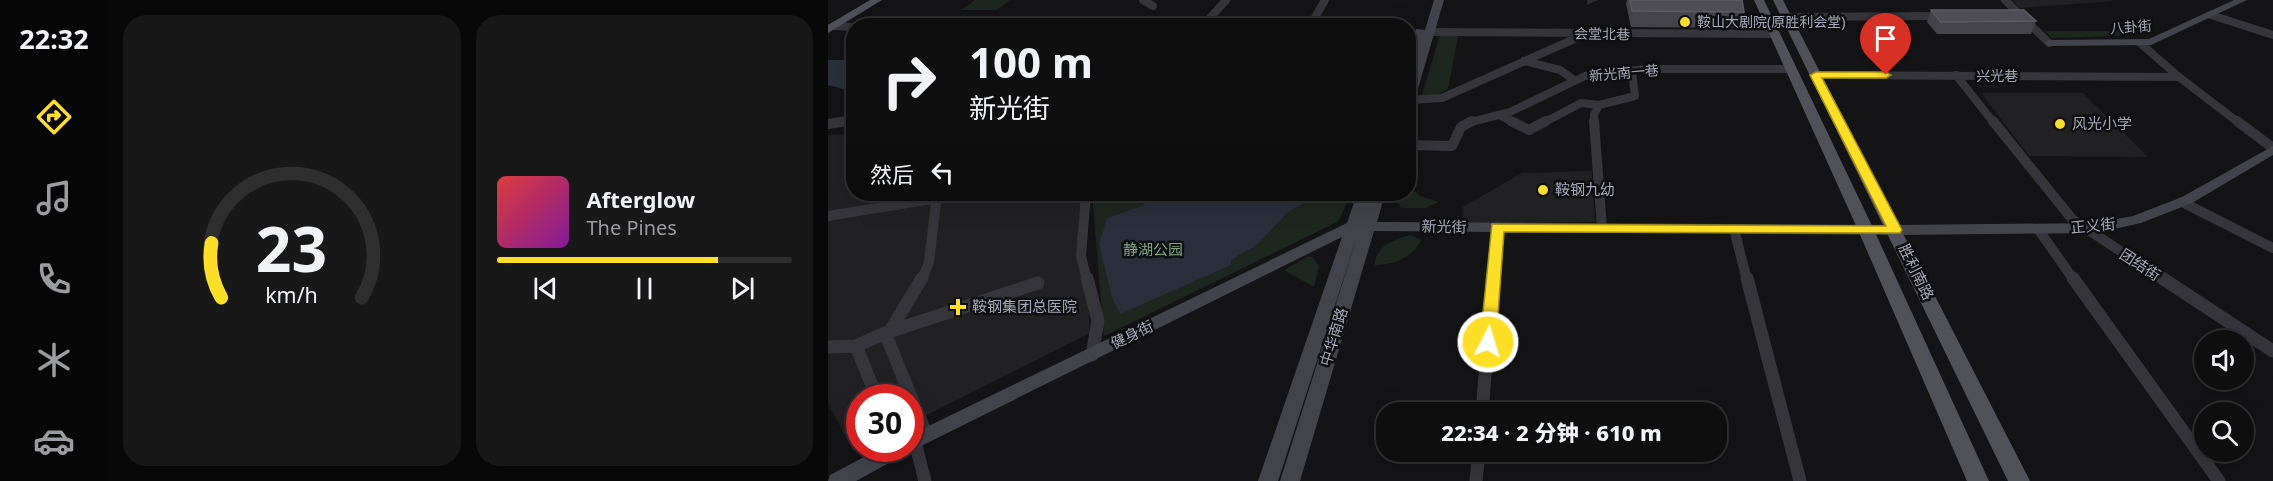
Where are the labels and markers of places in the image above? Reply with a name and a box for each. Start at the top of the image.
place label: 鞍山大剧院(原胜利会堂) [1697,12,1845,31]
pin [1860,13,1911,75]
marker: 鞍山大剧院(原胜利会堂) [1678,15,1692,29]
place label: 风光小学 [2072,113,2132,133]
marker: 风光小学 [2053,117,2067,131]
place label: 鞍钢九幼 [1555,179,1615,199]
marker: 鞍钢九幼 [1536,183,1550,197]
place label: 鞍钢集团总医院 [972,296,1077,316]
marker: 鞍钢集团总医院 [949,298,967,316]

